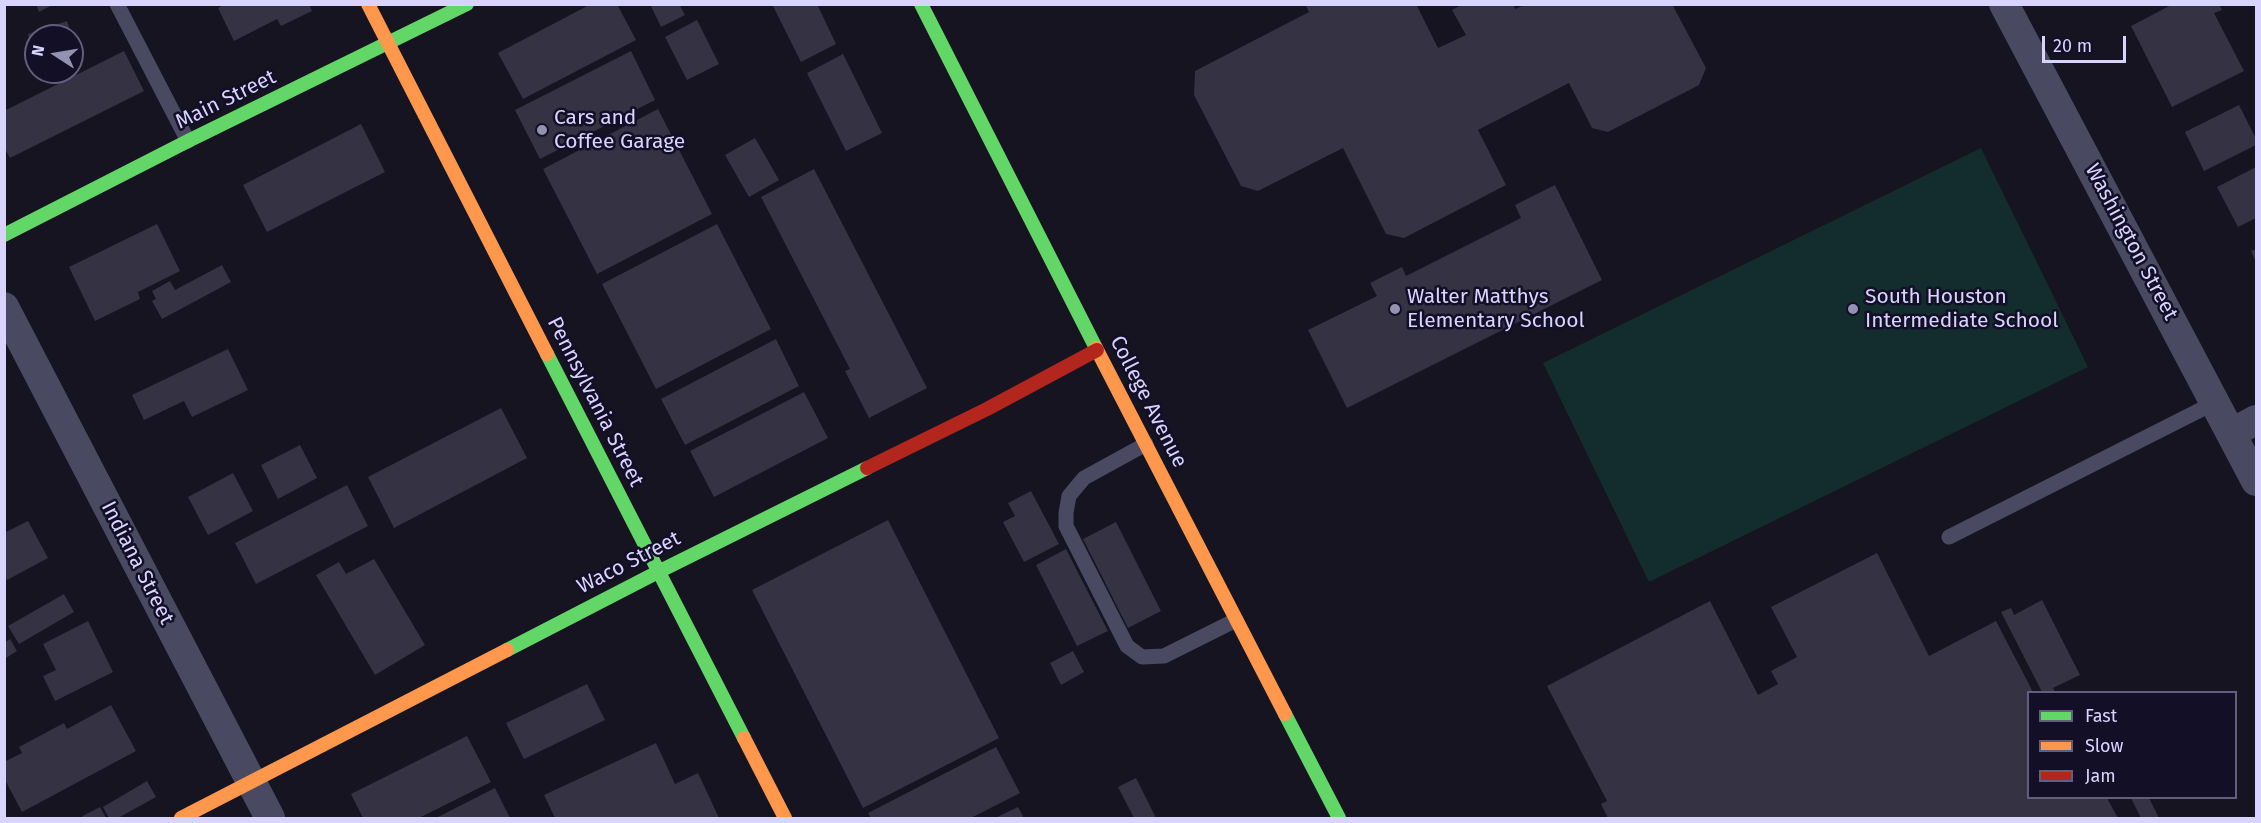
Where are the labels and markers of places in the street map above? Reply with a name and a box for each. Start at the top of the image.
place label: Cars and Coffee Garage [554,105,685,155]
marker: Cars and Coffee Garage [535,123,549,137]
place label: Walter Matthys Elementary School [1407,284,1585,334]
place label: South Houston Intermediate School [1865,284,2058,334]
marker: Walter Matthys Elementary School [1388,302,1402,316]
marker: South Houston Intermediate School [1846,302,1860,316]

